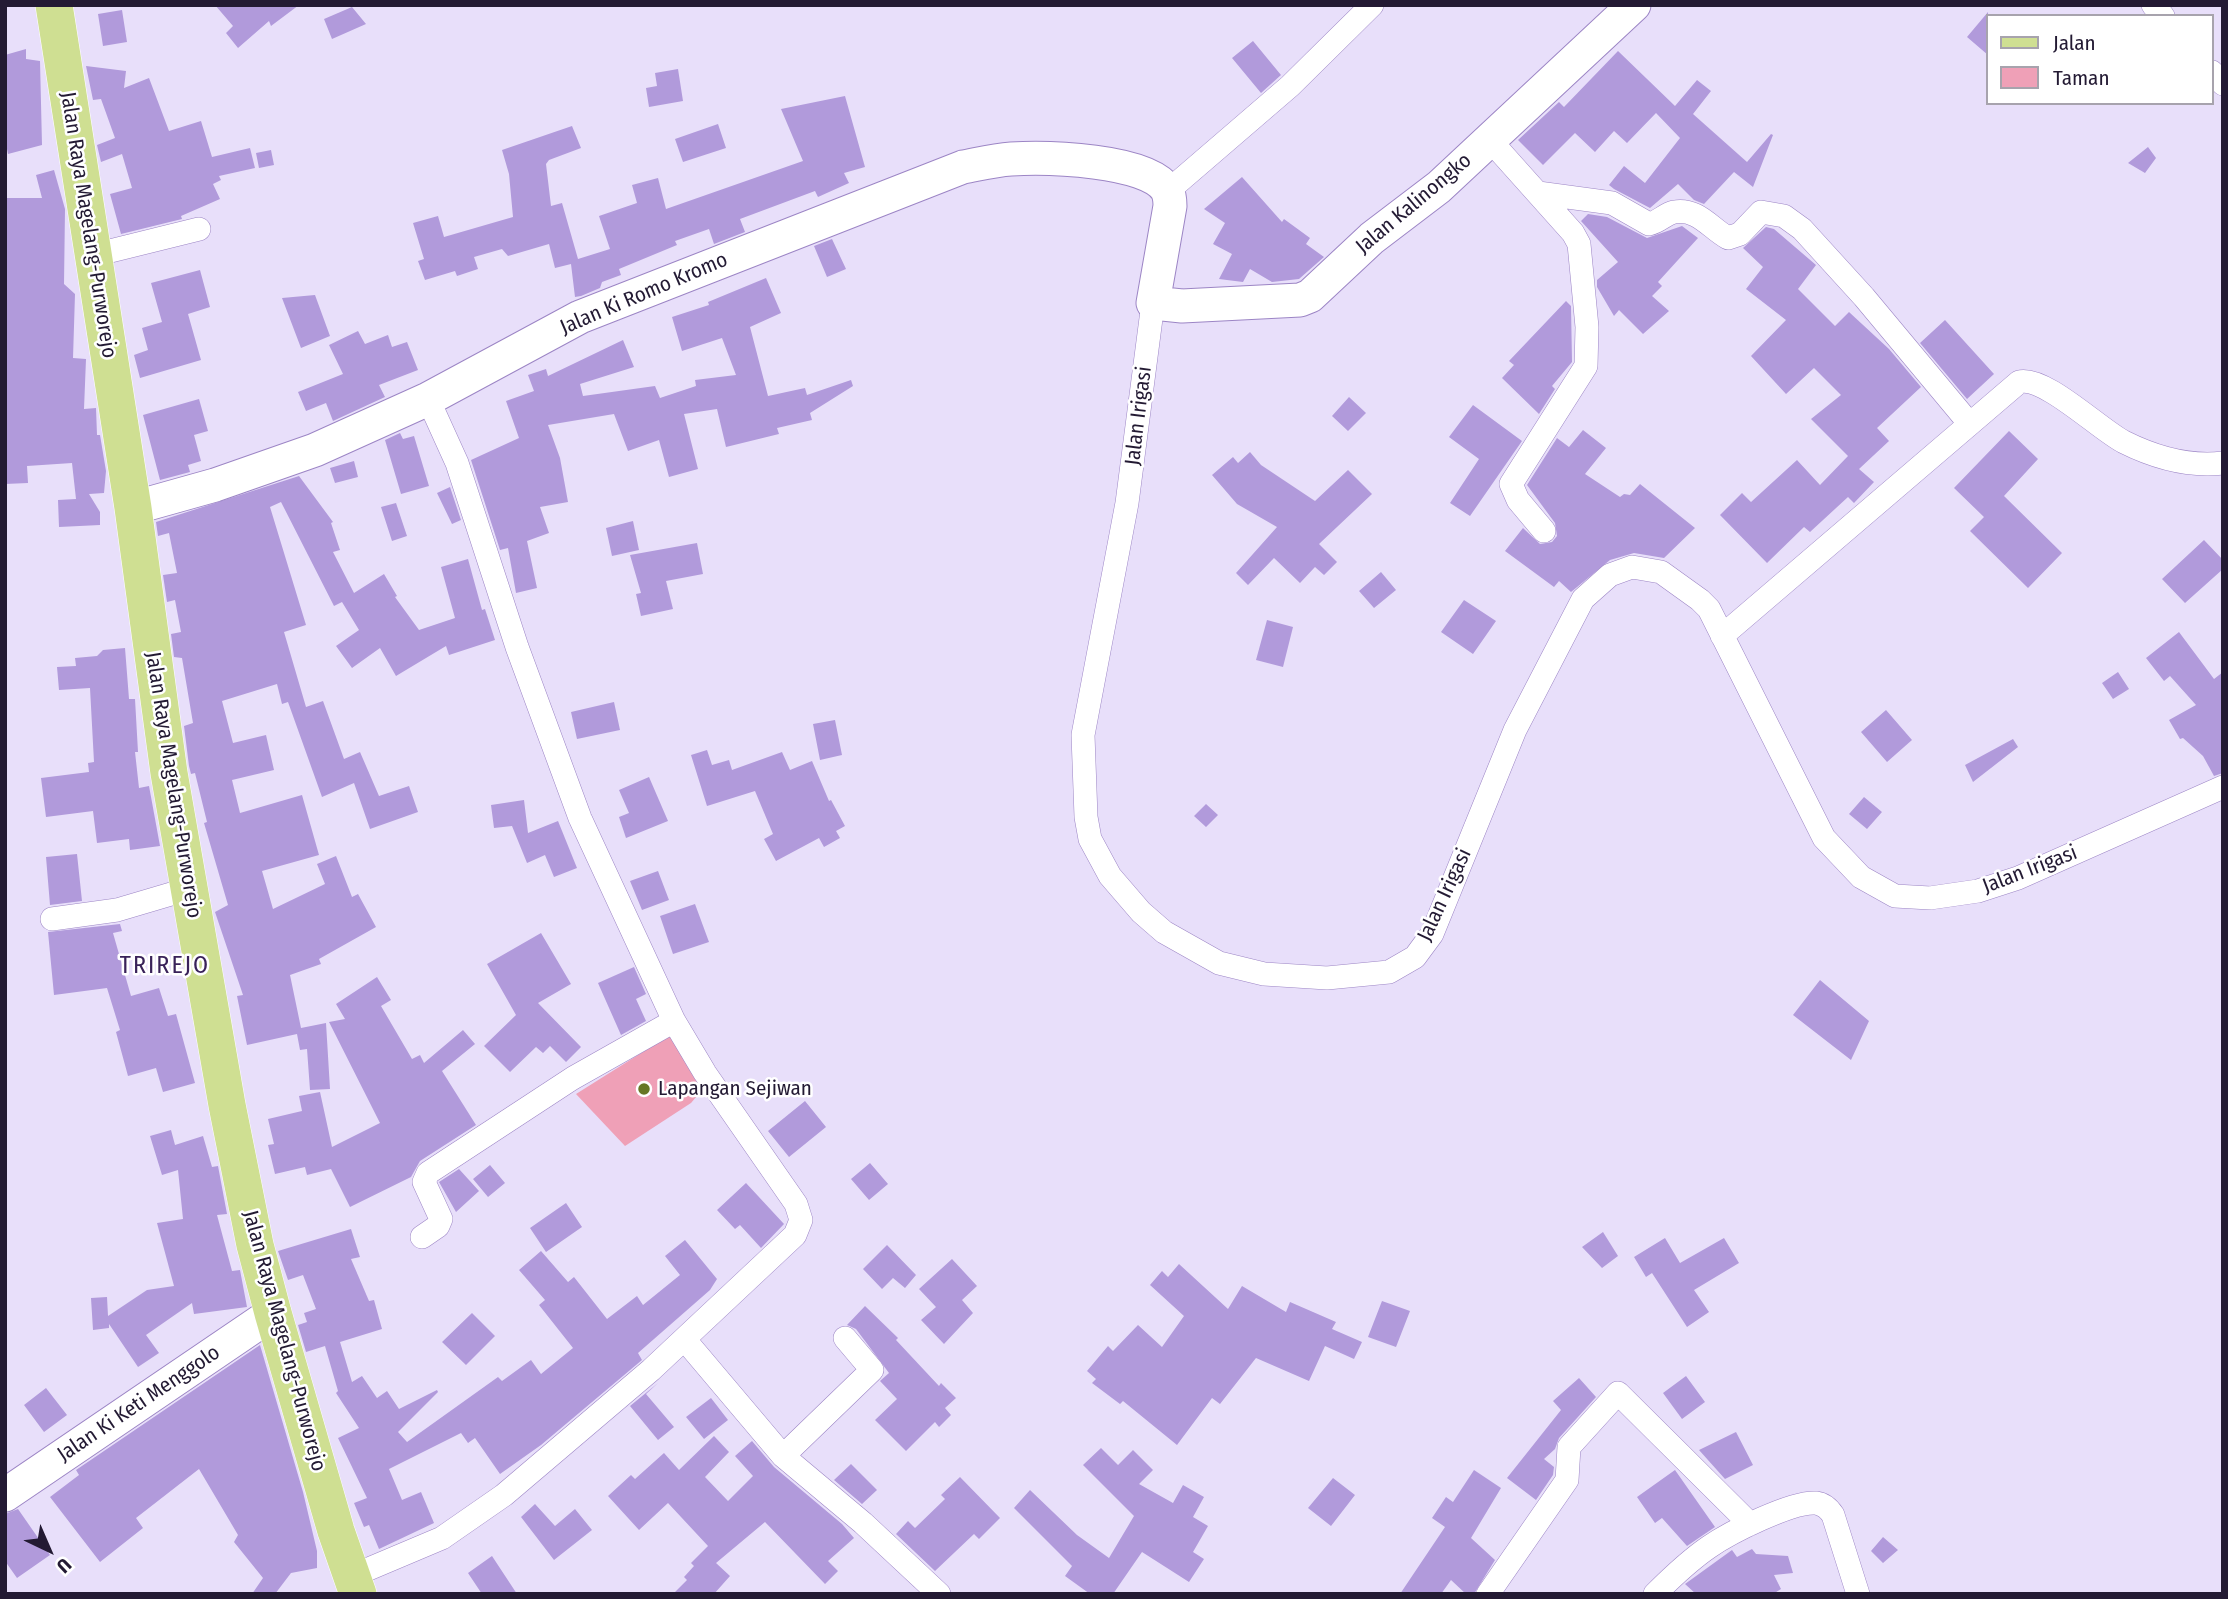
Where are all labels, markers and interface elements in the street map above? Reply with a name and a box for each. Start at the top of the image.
legend [1986,14,2214,105]
text: Jalan [2053,30,2096,56]
text: Taman [2053,65,2109,91]
street label: Jalan Raya Magelang-Purworejo [54,90,122,360]
street label: Jalan Kalinongko [1351,148,1477,260]
street label: Jalan Ki Romo Kromo [557,247,731,341]
street label: Jalan Irigasi [1120,365,1158,467]
street label: Jalan Raya Magelang-Purworejo [139,650,207,920]
street label: Jalan Irigasi [1979,840,2081,900]
street label: Jalan Irigasi [1413,845,1477,945]
district label: TRIREJO [121,952,209,980]
place label: Lapangan Sejiwan [658,1076,812,1102]
marker: Lapangan Sejiwan [636,1081,652,1097]
street label: Jalan Raya Magelang-Purworejo [237,1208,331,1474]
street label: Jalan Ki Keti Menggolo [53,1340,225,1468]
north arrow [14,1515,84,1585]
text: U [52,1553,76,1578]

